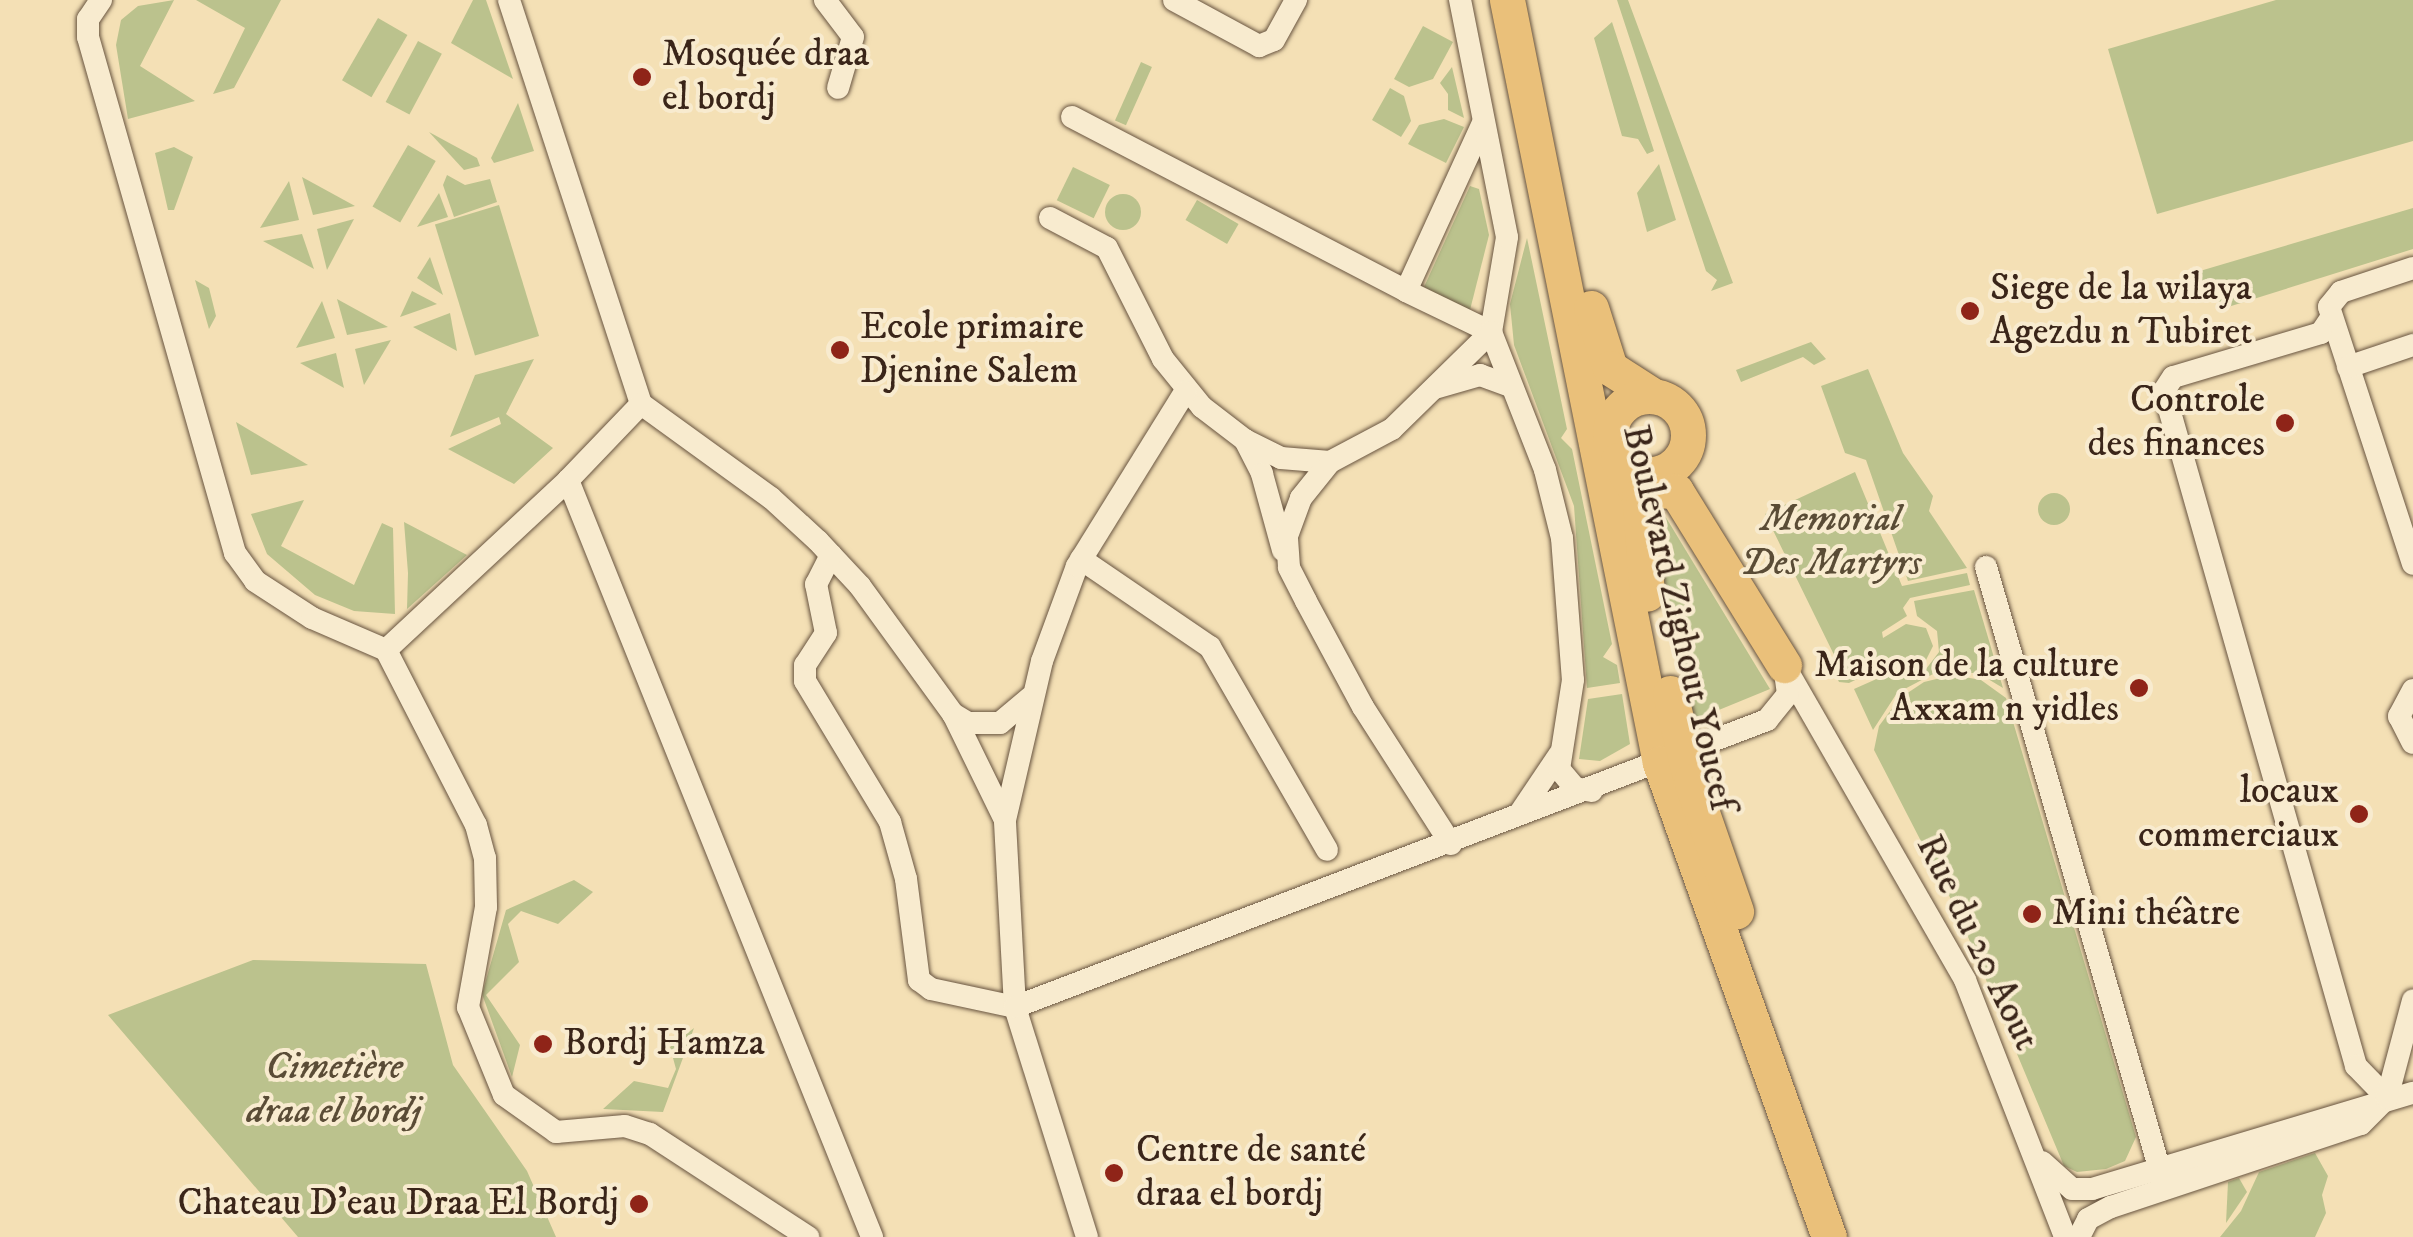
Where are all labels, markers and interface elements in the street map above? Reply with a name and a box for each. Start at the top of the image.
place label: Mosquée draa el bordj [662,32,869,121]
marker: Mosquée draa el bordj [631,66,653,88]
place label: Siege de la wilaya Agezdu n Tubiret [1990,266,2252,356]
marker: Siege de la wilaya Agezdu n Tubiret [1959,300,1981,322]
place label: Ecole primaire Djenine Salem [860,305,1084,394]
marker: Ecole primaire Djenine Salem [829,339,851,361]
place label: Controle des finances [2088,378,2265,468]
marker: Controle des finances [2274,412,2296,434]
street label: Boulevard Zighout Youcef [1611,421,1745,815]
park label: Memorial Des Martyrs [1740,497,1922,586]
place label: Maison de la culture Axxam n yidles [1814,643,2119,732]
marker: Maison de la culture Axxam n yidles [2128,677,2150,699]
place label: locaux commerciaux [2138,769,2339,858]
marker: locaux commerciaux [2348,803,2370,825]
street label: Rue du 20 Aout [1905,828,2049,1058]
place label: Mini théàtre [2052,891,2240,937]
marker: Mini théàtre [2021,903,2043,925]
place label: Bordj Hamza [563,1021,765,1067]
marker: Bordj Hamza [532,1033,554,1055]
park label: Cimetière draa el bordj [247,1045,421,1134]
place label: Centre de santé draa el bordj [1136,1128,1366,1218]
marker: Centre de santé draa el bordj [1101,1160,1127,1186]
place label: Chateau D'eau Draa El Bordj [177,1181,619,1227]
marker: Chateau D'eau Draa El Bordj [628,1193,650,1215]

